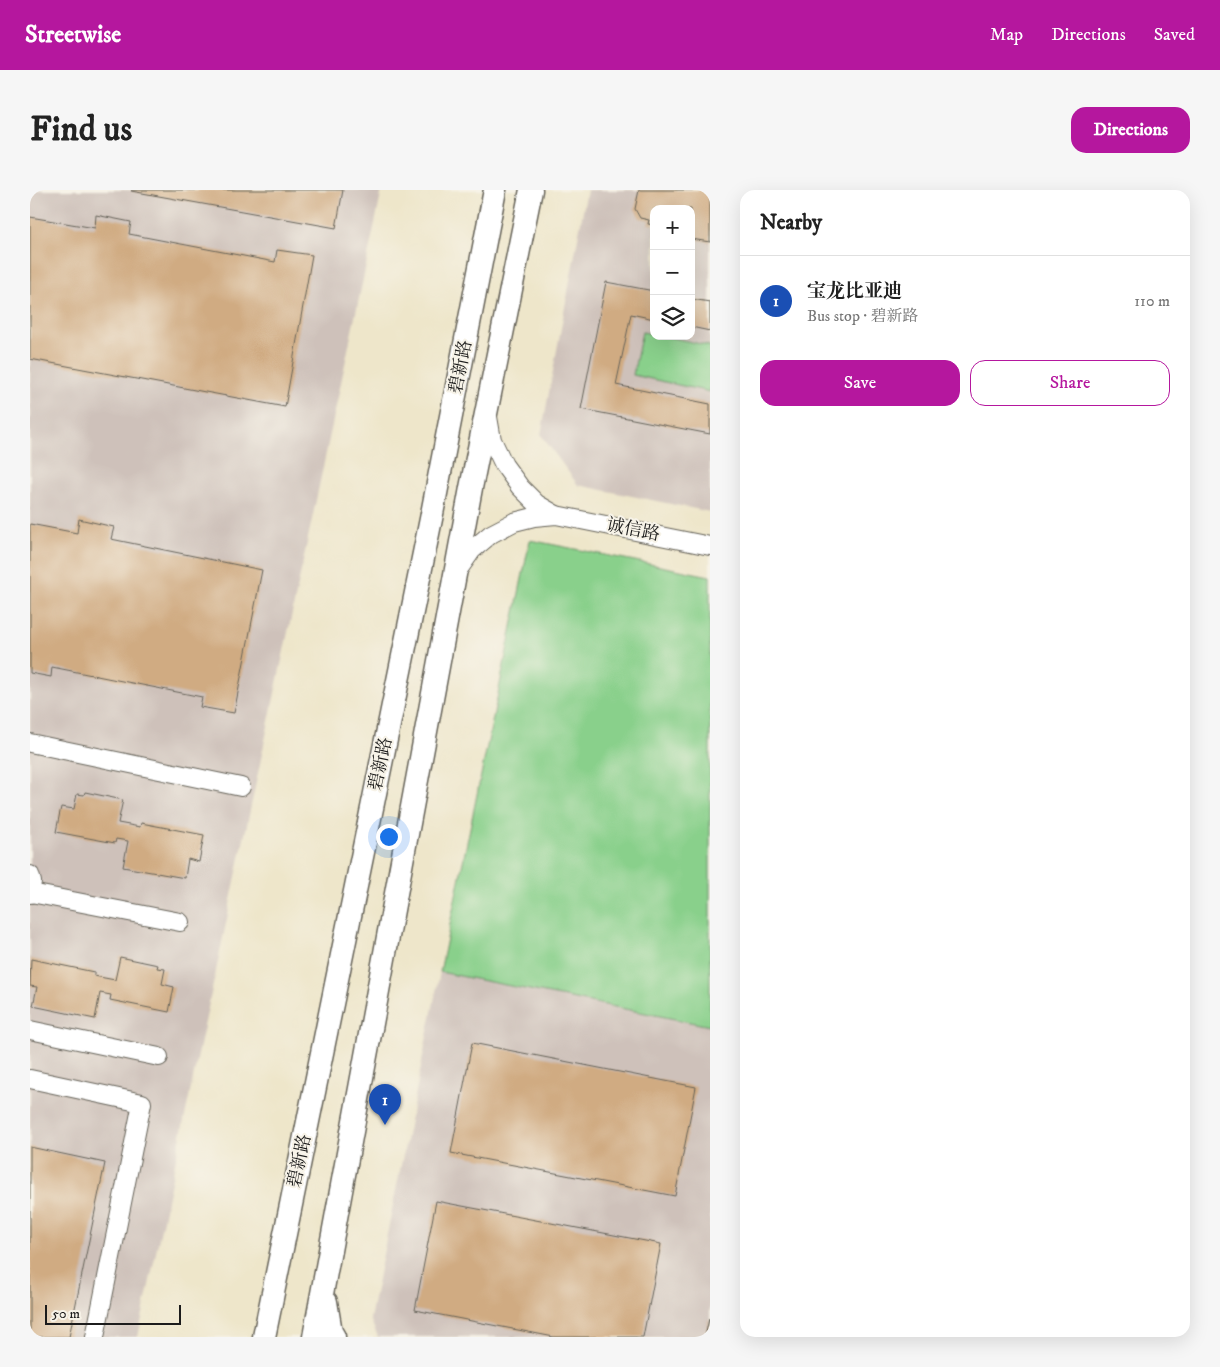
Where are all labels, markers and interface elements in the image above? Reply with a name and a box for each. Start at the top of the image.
text: Streetwise [25,20,121,50]
text: Map [990,24,1023,46]
text: Directions [1051,24,1126,46]
text: Saved [1154,24,1195,46]
button: Directions [1071,107,1190,153]
text: Find us [30,108,132,152]
map controls [650,205,695,340]
button: + [650,205,695,250]
text: Nearby [760,210,822,236]
button: − [650,250,695,295]
text: 宝龙比亚迪 [807,280,902,303]
text: 1 [773,291,779,311]
text: 110 m [1134,291,1170,311]
button: layers [650,295,695,340]
text: Bus stop · 碧新路 [807,306,919,326]
street label: 碧新路 [445,338,477,396]
button: Save [760,360,960,406]
button: Share [970,360,1170,406]
street label: 诚信路 [604,514,662,546]
street label: 碧新路 [365,735,397,793]
your location [376,824,402,850]
pin: 1 [369,1084,401,1125]
street label: 碧新路 [284,1132,316,1190]
scale bar [45,1302,181,1325]
text: 50 m [52,1305,80,1323]

